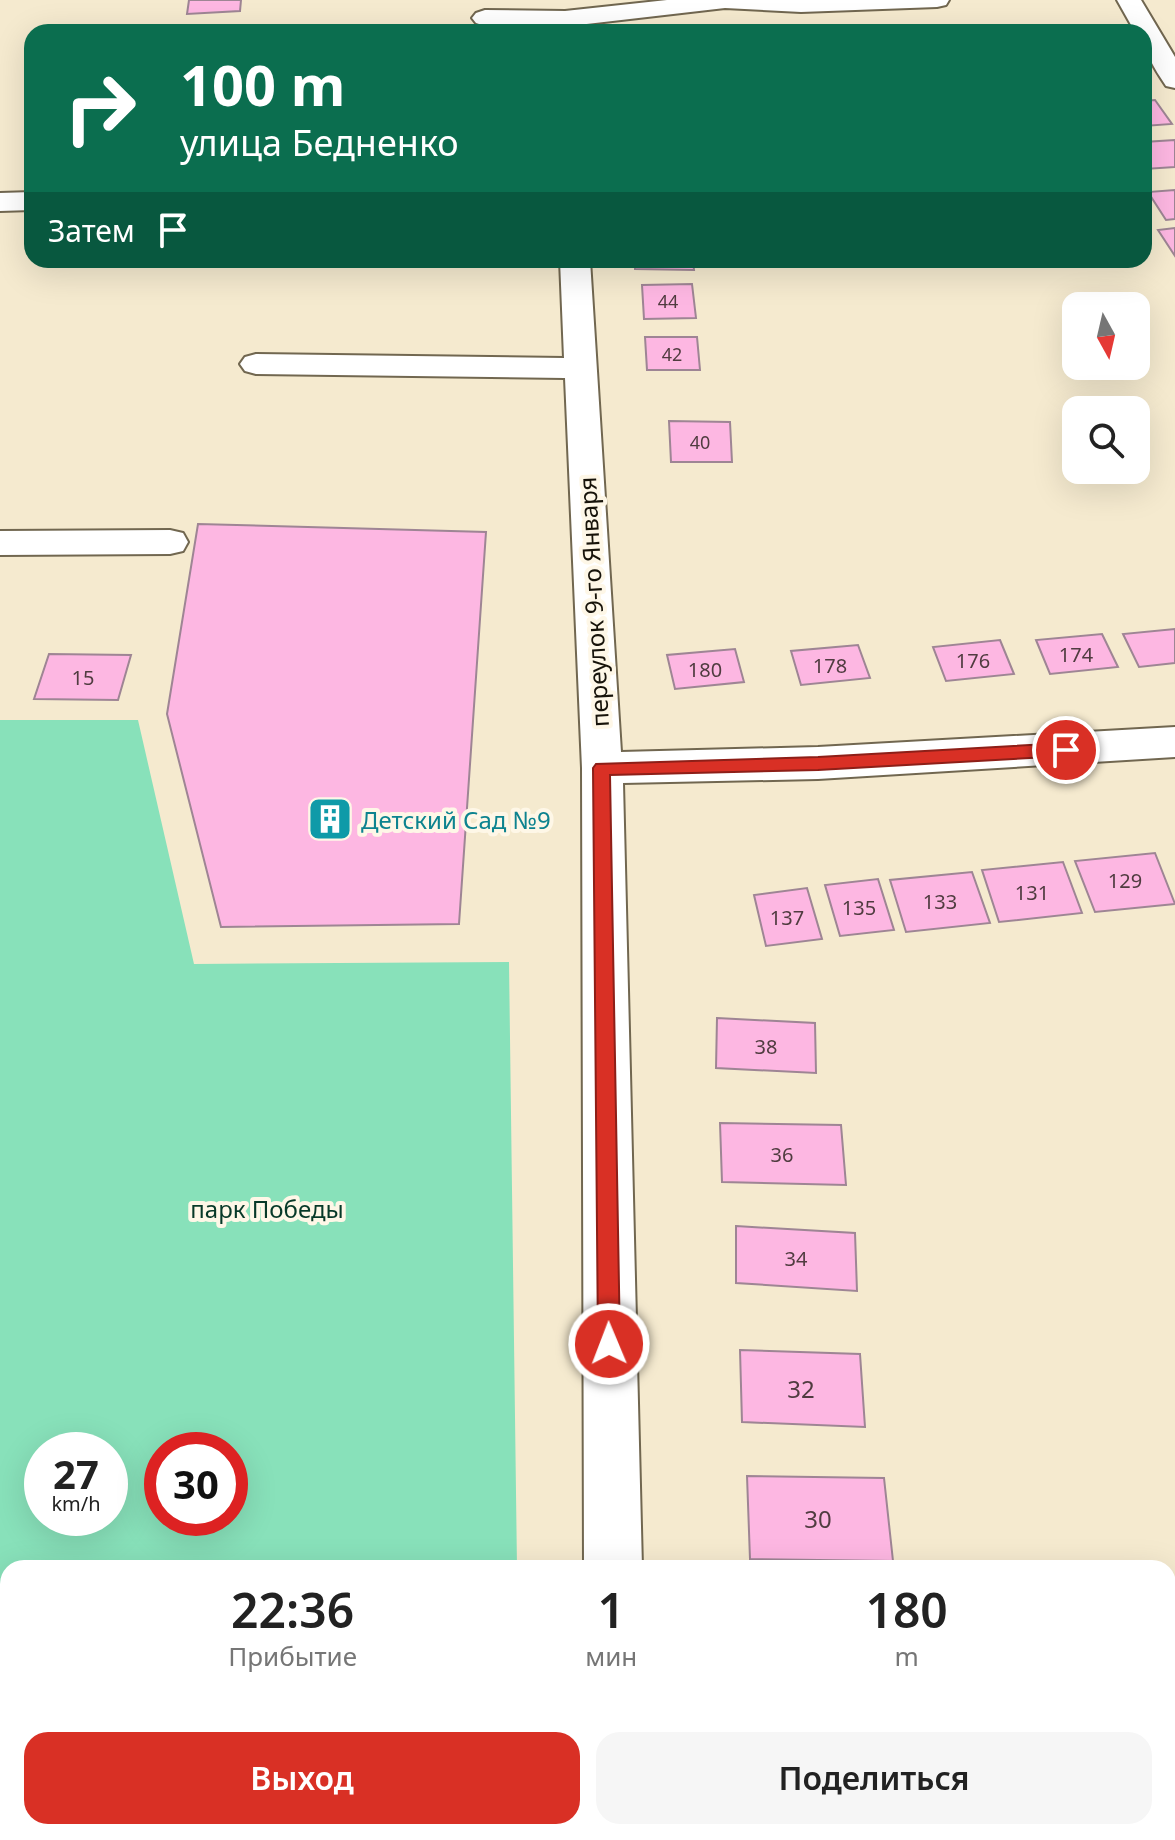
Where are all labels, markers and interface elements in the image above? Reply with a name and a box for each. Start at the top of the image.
text: 100 m [180,46,345,122]
icon: right [48,56,152,160]
text: улица Бедненко [180,118,459,167]
icon: arrive [151,208,195,252]
text: Затем [48,210,135,251]
house number: 44 [658,289,678,313]
north arrow [1062,292,1150,380]
map controls [1062,292,1150,484]
house number: 42 [662,342,682,366]
button: search [1062,396,1150,484]
house number: 40 [690,430,710,454]
street label: переулок 9-го Января [570,476,616,728]
house number: 174 [1059,641,1094,668]
house number: 176 [956,647,990,674]
house number: 178 [813,652,847,679]
house number: 180 [688,656,722,683]
house number: 15 [72,664,94,691]
pin [1032,716,1100,784]
icon: arrive [1044,728,1088,772]
building icon: Детский Сад №9 [306,795,354,843]
place label: Детский Сад №9 [361,803,551,836]
house number: 129 [1108,867,1142,894]
house number: 131 [1015,879,1049,906]
house number: 133 [923,888,957,915]
house number: 135 [842,894,876,921]
house number: 137 [770,904,804,931]
house number: 38 [755,1033,777,1060]
house number: 36 [771,1141,793,1168]
park label: парк Победы [190,1192,344,1225]
house number: 34 [785,1245,808,1272]
position arrow [567,1302,651,1386]
house number: 32 [787,1372,815,1405]
speed limit sign: 30 [144,1432,248,1536]
text: 27 [53,1446,99,1501]
text: km/h [51,1490,101,1517]
house number: 30 [804,1502,832,1535]
text: 22:36 [231,1577,354,1642]
text: 1 [597,1577,625,1642]
text: 180 [865,1577,948,1642]
text: Прибытие [228,1638,357,1674]
text: мин [585,1638,637,1674]
text: m [894,1638,919,1674]
button: Выход [24,1732,580,1824]
button: Поделиться [596,1732,1152,1824]

